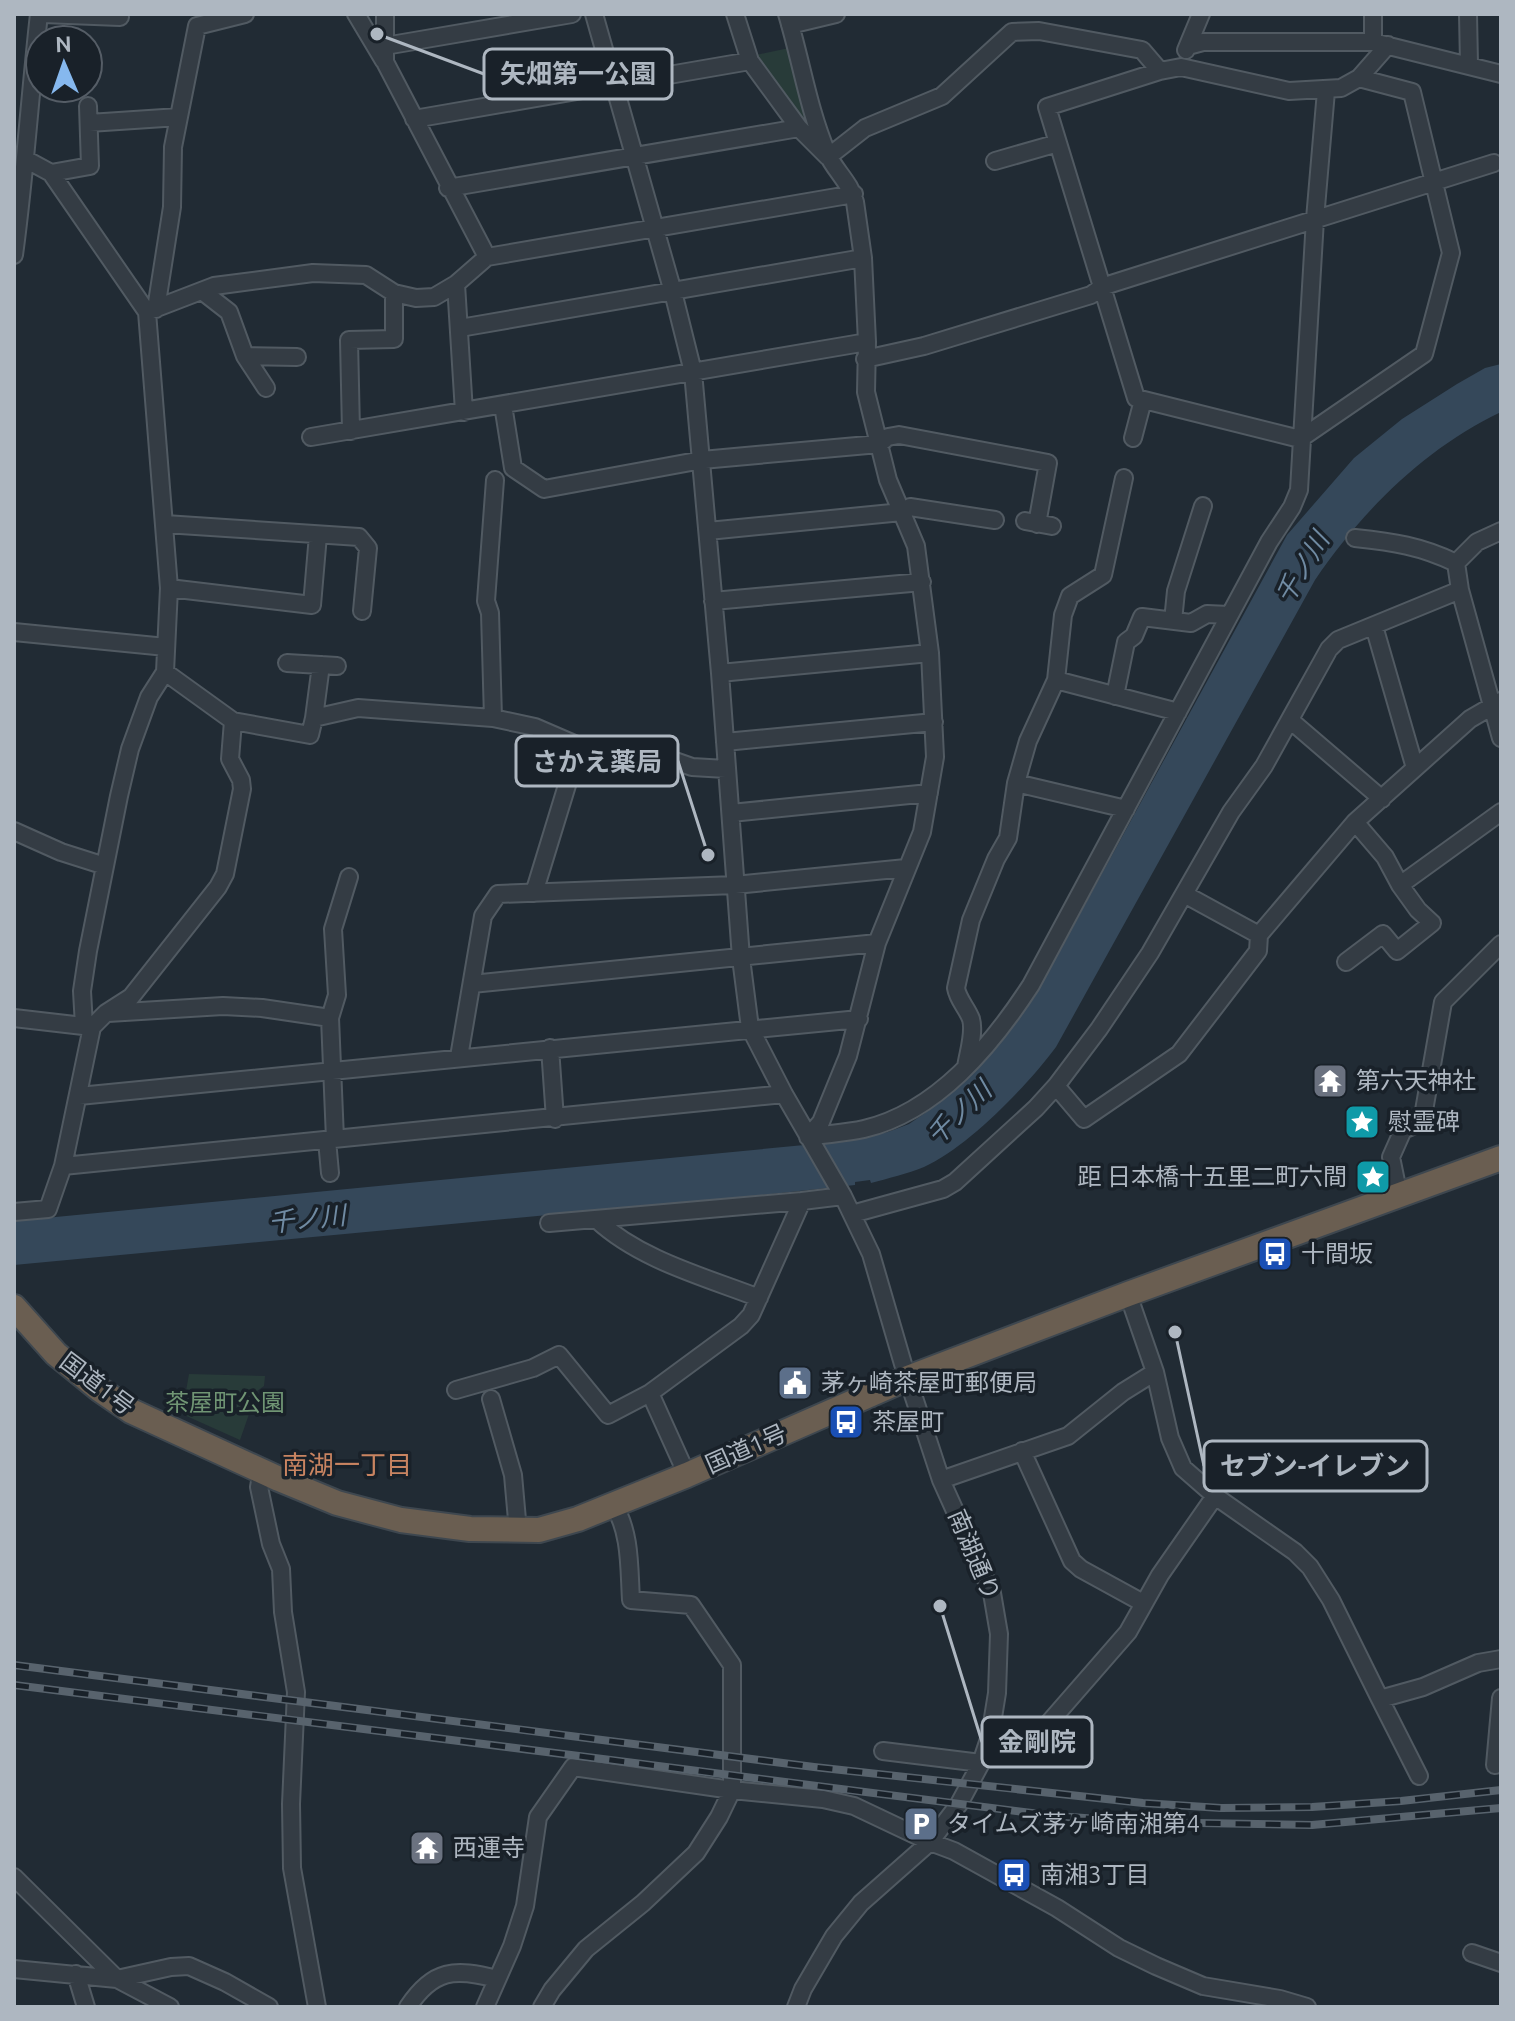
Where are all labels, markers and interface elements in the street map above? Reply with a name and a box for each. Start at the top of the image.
north arrow [24,24,104,104]
text: N [55,31,72,56]
callout: 矢畑第一公園 [484,49,672,99]
text: 矢畑第一公園 [500,59,656,88]
water label: 千ノ川 [1269,524,1336,609]
callout: さかえ薬局 [516,736,678,786]
text: さかえ薬局 [532,747,662,776]
temple icon: 第六天神社 [1311,1062,1349,1100]
place label: 第六天神社 [1356,1067,1476,1094]
water label: 千ノ川 [921,1073,999,1150]
place icon: 慰霊碑 [1343,1103,1381,1141]
place label: 慰霊碑 [1388,1108,1460,1135]
place icon: 距 日本橋十五里二町六間 [1354,1158,1392,1196]
place label: 距 日本橋十五里二町六間 [1078,1163,1347,1190]
water label: 千ノ川 [267,1200,350,1237]
bus stop icon: 十間坂 [1256,1235,1294,1273]
place label: 十間坂 [1301,1240,1373,1267]
street label: 国道1号 [55,1347,140,1420]
public building icon: 茅ヶ崎茶屋町郵便局 [776,1364,814,1402]
place label: 茅ヶ崎茶屋町郵便局 [821,1369,1037,1396]
park label: 茶屋町公園 [165,1389,285,1416]
bus stop icon: 茶屋町 [827,1403,865,1441]
place label: 茶屋町 [872,1408,944,1435]
street label: 国道1号 [701,1419,790,1478]
callout: セブン-イレブン [1204,1441,1427,1491]
district label: 南湖一丁目 [282,1450,412,1479]
text: セブン-イレブン [1220,1451,1410,1480]
street label: 南湖通り [943,1505,1006,1604]
callout: 金剛院 [982,1717,1092,1767]
text: 金剛院 [998,1727,1076,1756]
parking icon: タイムズ茅ヶ崎南湘第4 [902,1805,940,1843]
place label: タイムズ茅ヶ崎南湘第4 [947,1810,1200,1837]
temple icon: 西運寺 [408,1829,446,1867]
place label: 西運寺 [453,1834,525,1861]
bus stop icon: 南湘3丁目 [995,1856,1033,1894]
place label: 南湘3丁目 [1040,1861,1150,1888]

